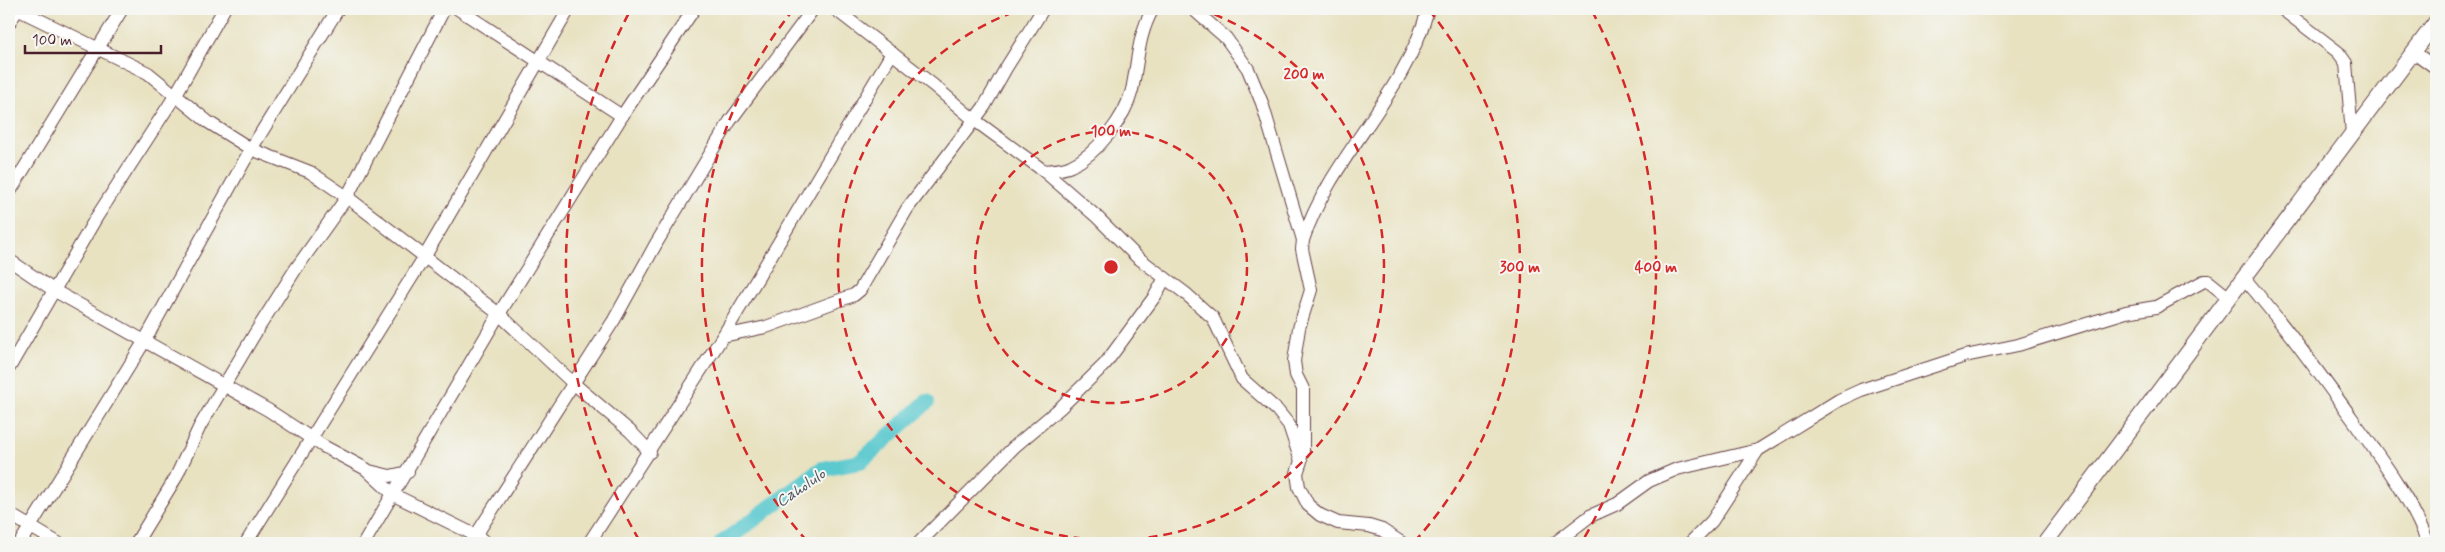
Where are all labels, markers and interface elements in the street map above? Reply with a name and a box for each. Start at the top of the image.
scale bar [25,22,161,54]
text: 100 m [32,31,72,51]
text: 200 m [1284,65,1325,85]
text: 100 m [1091,122,1131,142]
centre of rings [1102,258,1120,276]
text: 300 m [1500,258,1540,278]
text: 400 m [1635,258,1677,278]
water label: Caholulo [772,464,830,512]

